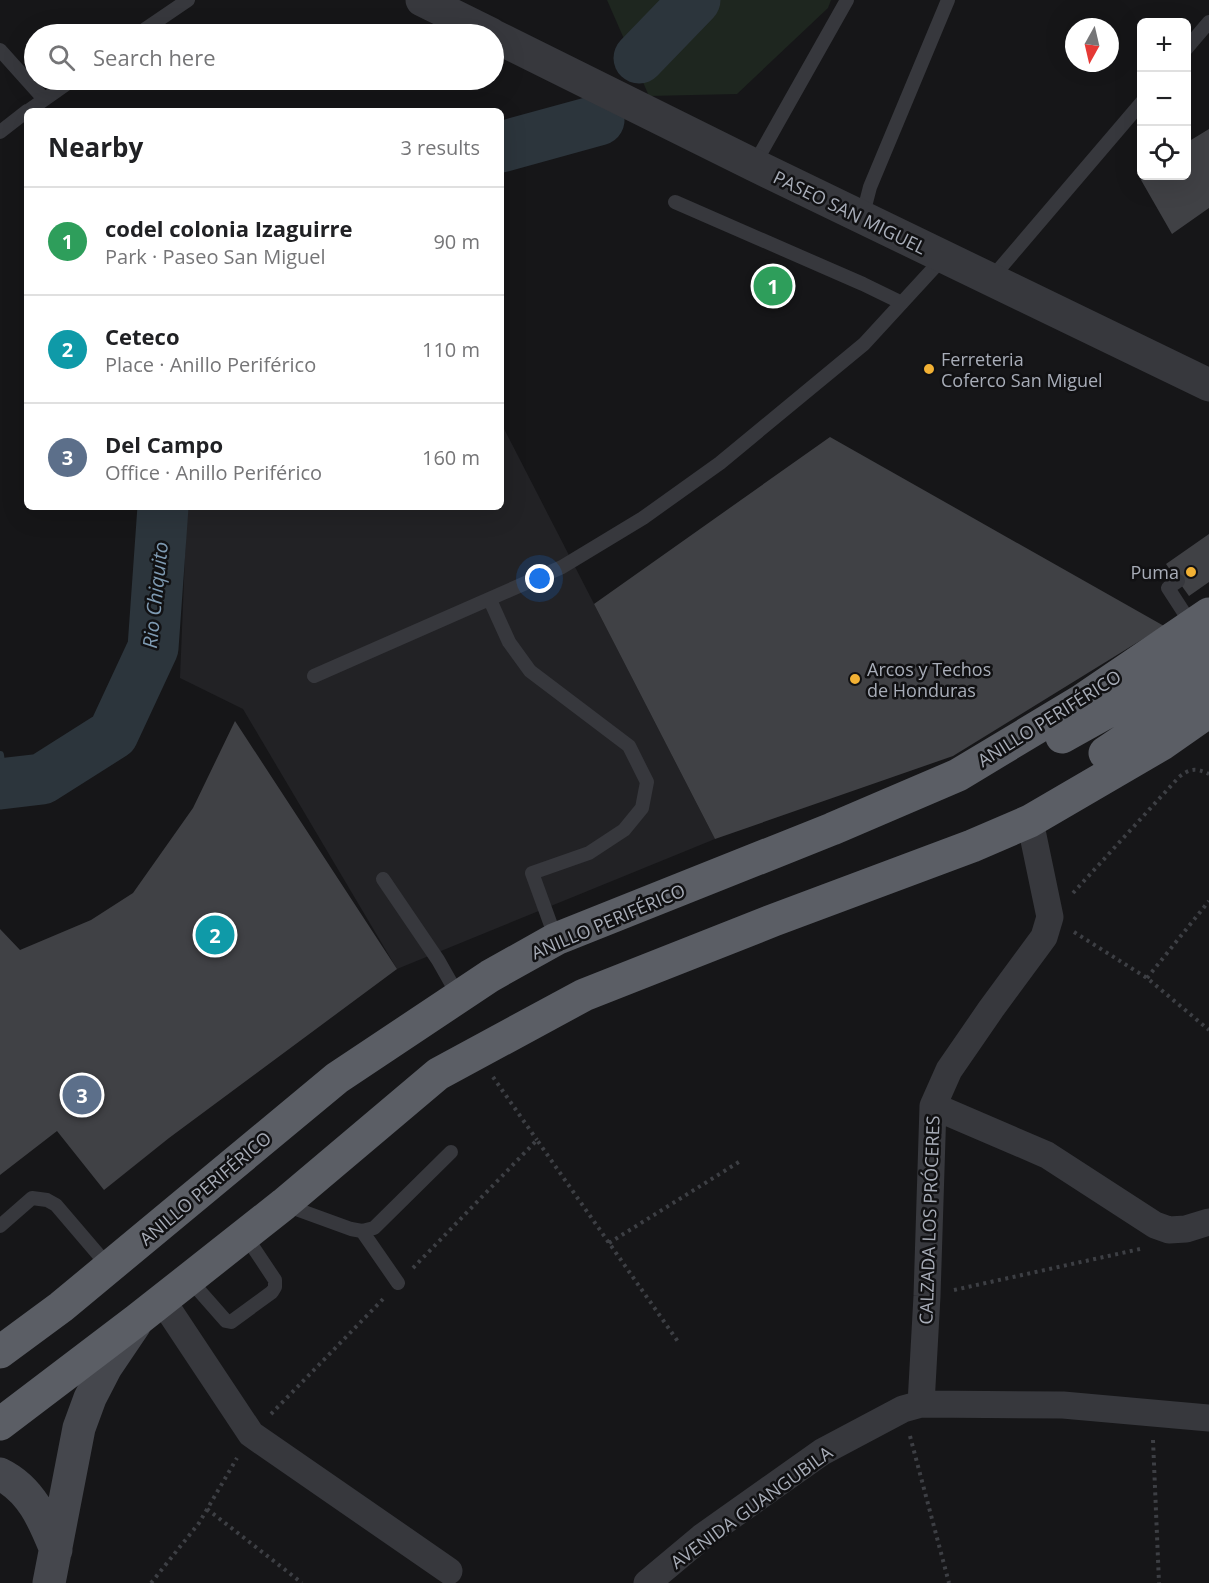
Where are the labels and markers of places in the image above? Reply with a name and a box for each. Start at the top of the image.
pin: 1 [754,264,792,308]
place label: Ferreteria Coferco San Miguel [941,347,1103,392]
marker: Ferreteria Coferco San Miguel [922,362,936,376]
place label: Puma [1130,560,1179,584]
marker: Puma [1184,565,1198,579]
place label: Arcos y Techos de Honduras [867,657,991,702]
marker: Arcos y Techos de Honduras [848,672,862,686]
pin: 2 [196,912,234,958]
pin: 3 [62,1072,101,1118]

